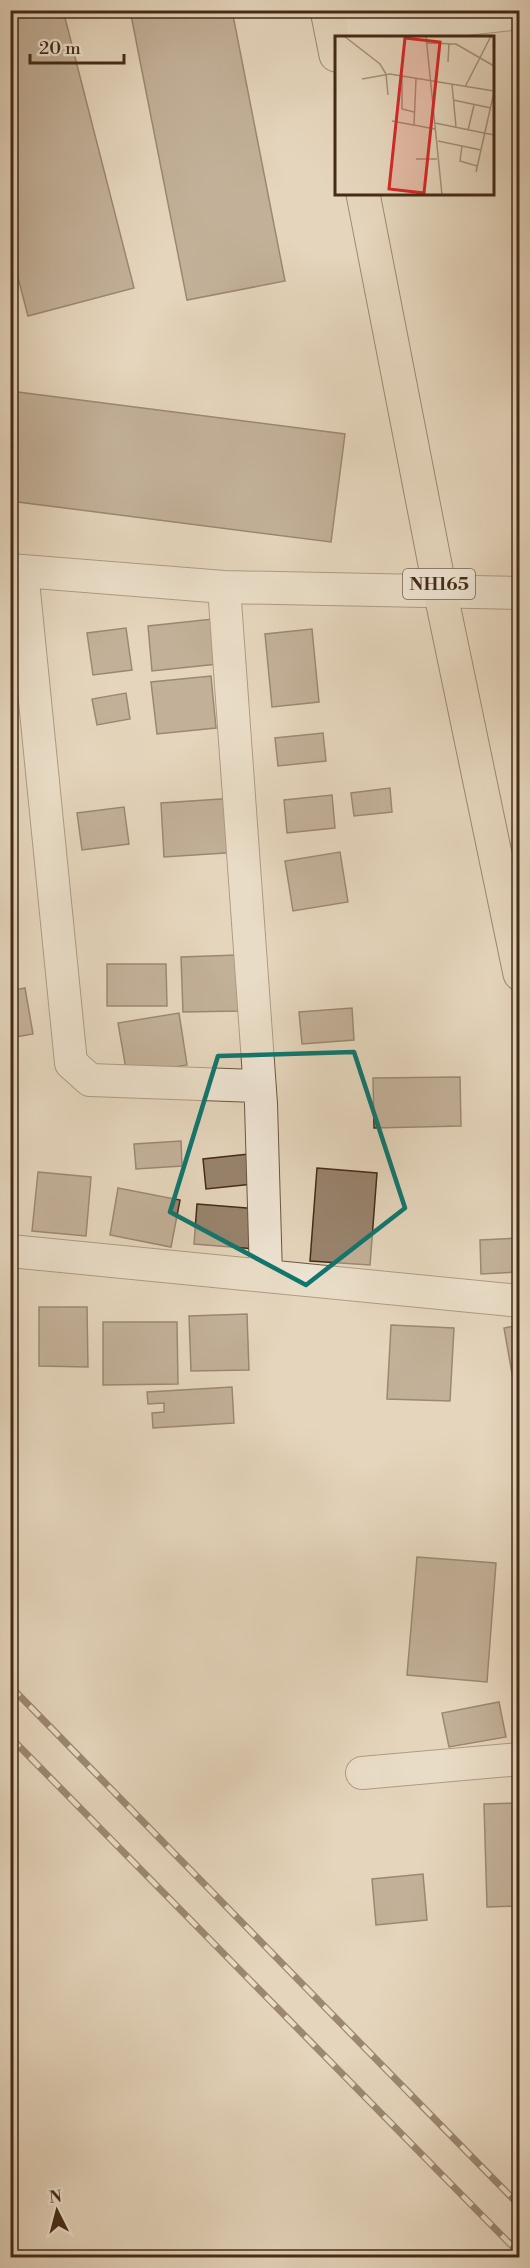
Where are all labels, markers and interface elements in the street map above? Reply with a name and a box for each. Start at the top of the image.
scale bar [30,27,124,65]
inset map [335,36,494,195]
text: 20 m [39,37,81,60]
road number: NH165 [403,569,475,599]
north arrow [27,2181,87,2241]
text: N [48,2186,63,2208]

